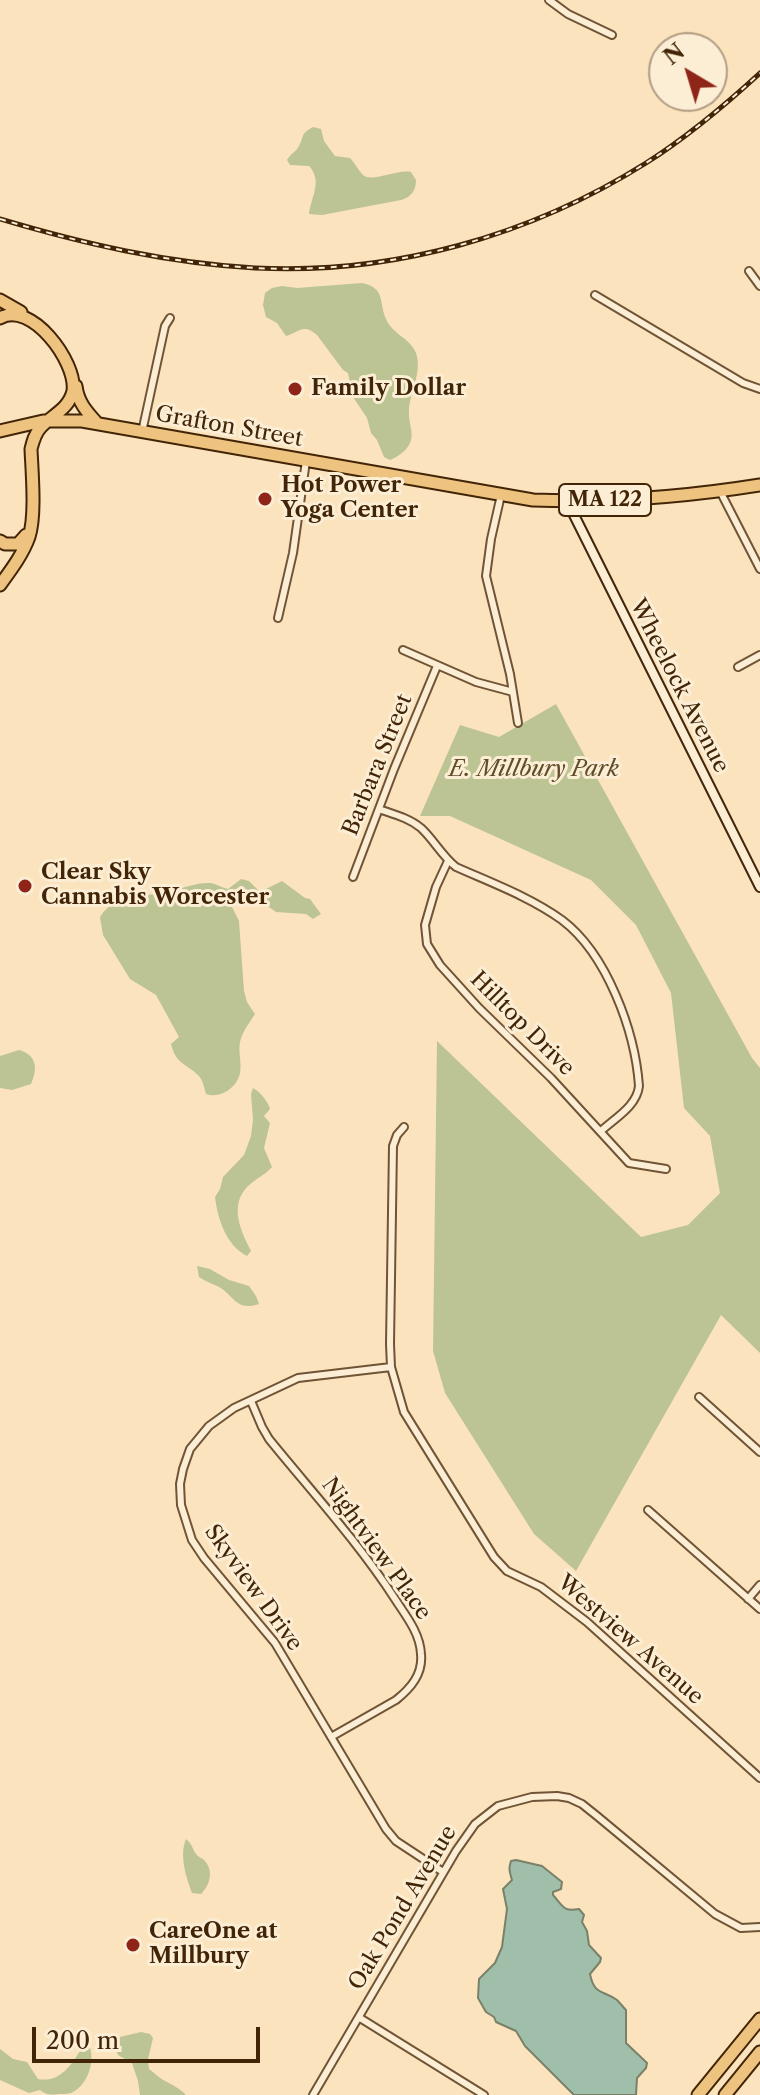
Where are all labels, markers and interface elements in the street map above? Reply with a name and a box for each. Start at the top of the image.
north arrow [648,32,728,112]
text: N [658,38,690,71]
place label: Family Dollar [311,376,466,402]
marker: Family Dollar [286,380,304,398]
street label: Grafton Street [153,401,305,453]
place label: Hot Power Yoga Center [281,473,418,524]
road number: MA 122 [559,484,651,516]
marker: Hot Power Yoga Center [256,490,274,508]
street label: Wheelock Avenue [624,595,734,777]
street label: Barbara Street [338,690,418,840]
park label: E. Millbury Park [449,757,619,783]
place label: Clear Sky Cannabis Worcester [41,860,269,912]
marker: Clear Sky Cannabis Worcester [16,877,34,895]
street label: Hilltop Drive [464,966,580,1082]
street label: Nightview Place [316,1473,436,1625]
street label: Skyview Drive [198,1520,308,1656]
street label: Westview Avenue [552,1569,708,1711]
street label: Oak Pond Avenue [343,1821,463,1995]
place label: CareOne at Millbury [149,1919,277,1970]
marker: CareOne at Millbury [124,1936,142,1954]
scale bar [36,2011,264,2061]
text: 200 m [46,2026,119,2055]

